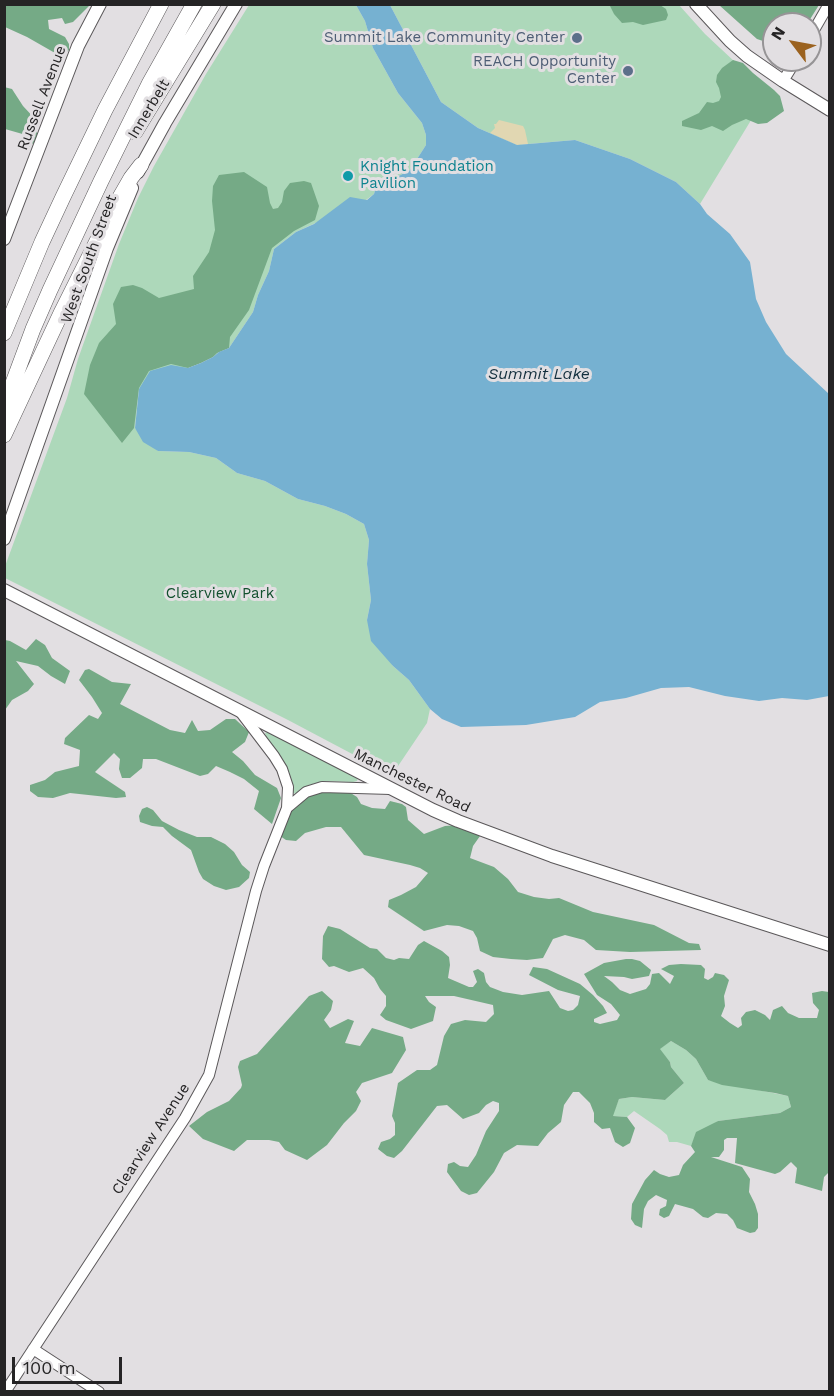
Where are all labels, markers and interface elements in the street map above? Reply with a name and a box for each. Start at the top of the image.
north arrow [762,12,822,72]
text: N [767,23,789,43]
place label: Summit Lake Community Center [324,29,565,47]
marker: Summit Lake Community Center [570,31,584,45]
street label: Russell Avenue [14,43,70,153]
place label: REACH Opportunity Center [473,53,616,88]
marker: REACH Opportunity Center [621,64,635,78]
street label: Innerbelt [124,76,174,142]
place label: Knight Foundation Pavilion [360,158,494,193]
marker: Knight Foundation Pavilion [341,169,355,183]
street label: West South Street [57,192,121,326]
water label: Summit Lake [488,364,590,384]
park label: Clearview Park [166,585,274,603]
street label: Manchester Road [351,745,473,817]
street label: Clearview Avenue [108,1080,194,1198]
scale bar [15,1345,124,1383]
text: 100 m [23,1357,76,1378]

